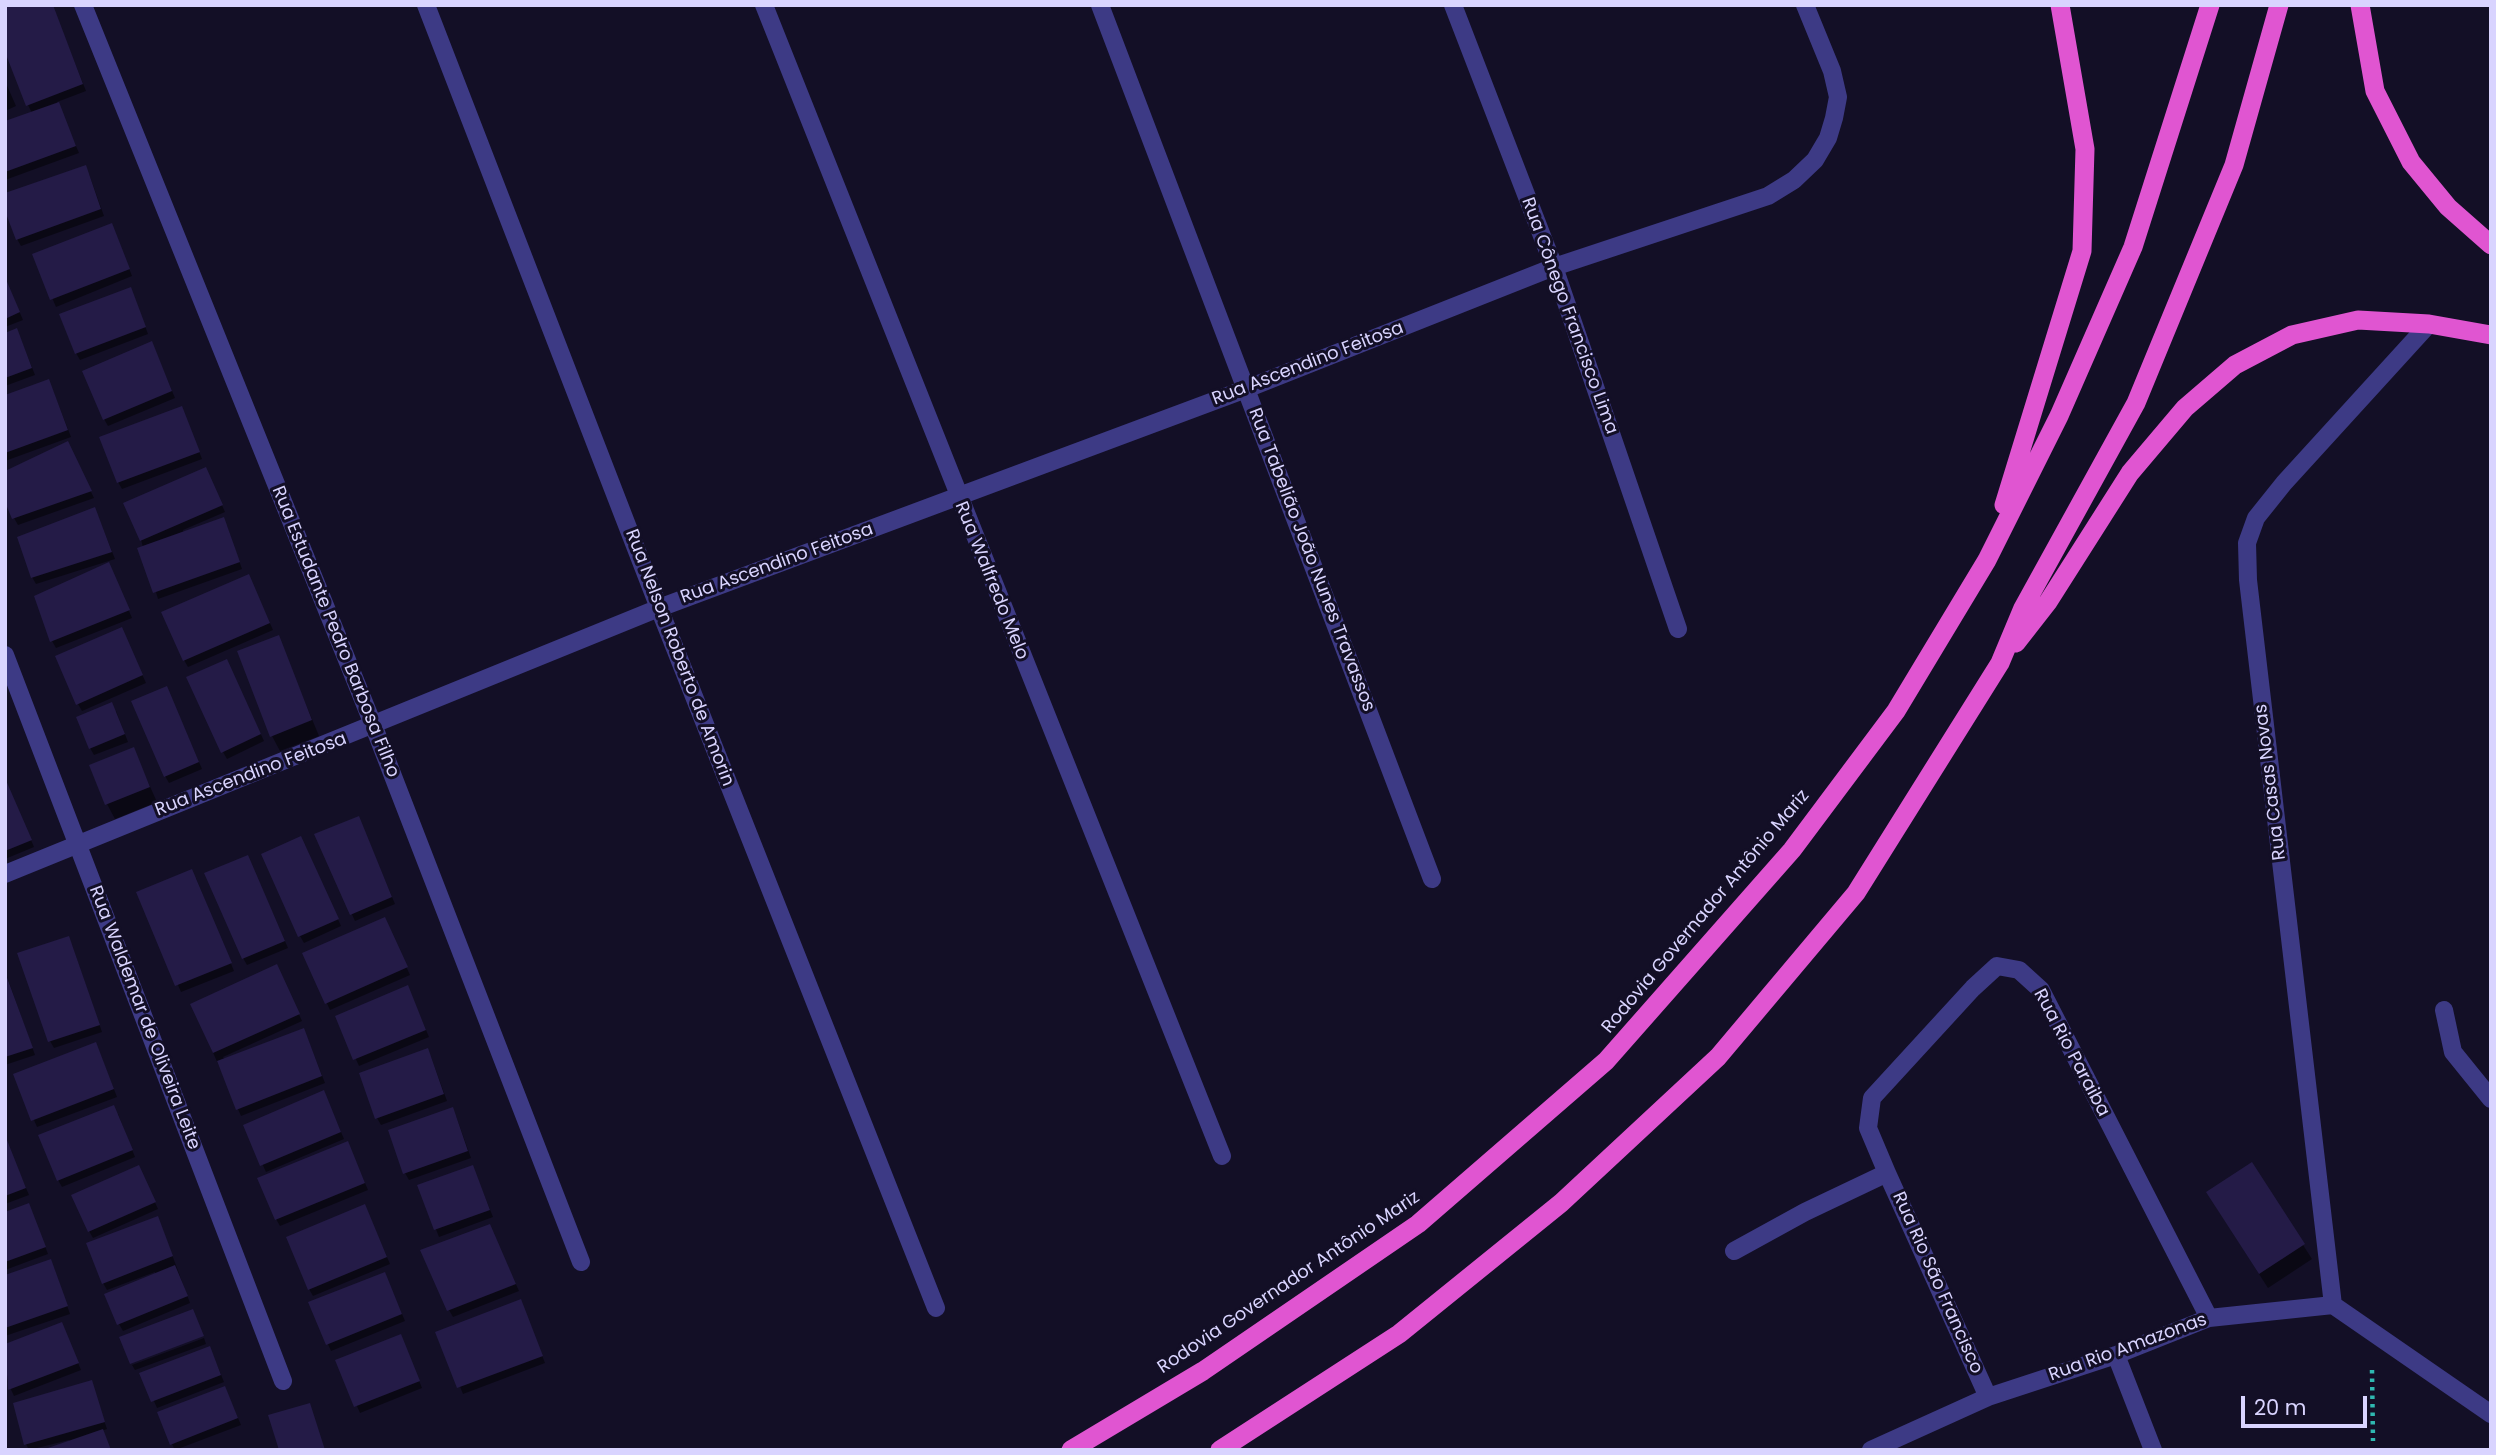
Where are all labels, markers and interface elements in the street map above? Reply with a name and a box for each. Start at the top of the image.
street label: Rua Cônego Francisco Lima [1516,195,1622,437]
street label: Rua Ascendino Feitosa [1209,317,1407,411]
street label: Rua Tabelião João Nunes Travassos [1243,405,1379,715]
street label: Rua Estudante Pedro Barbosa Filho [267,483,403,781]
street label: Rua Walfredo Melo [949,499,1033,663]
street label: Rua Ascendino Feitosa [678,519,876,609]
street label: Rua Nelson Roberto de Amorin [620,527,738,789]
street label: Rua Casas Novas [2251,703,2291,861]
street label: Rua Ascendino Feitosa [152,728,350,822]
street label: Rodovia Governador Antônio Mariz [1598,786,1814,1038]
street label: Rua Waldemar de Oliveira Leite [84,883,204,1153]
street label: Rua Rio Paraiba [2028,986,2114,1120]
street label: Rodovia Governador Antônio Mariz [1154,1187,1424,1379]
street label: Rua Rio São Francisco [1887,1189,1987,1377]
street label: Rua Rio Amazonas [2046,1309,2210,1387]
scale bar [2244,1382,2370,1426]
text: 20 m [2254,1393,2307,1422]

